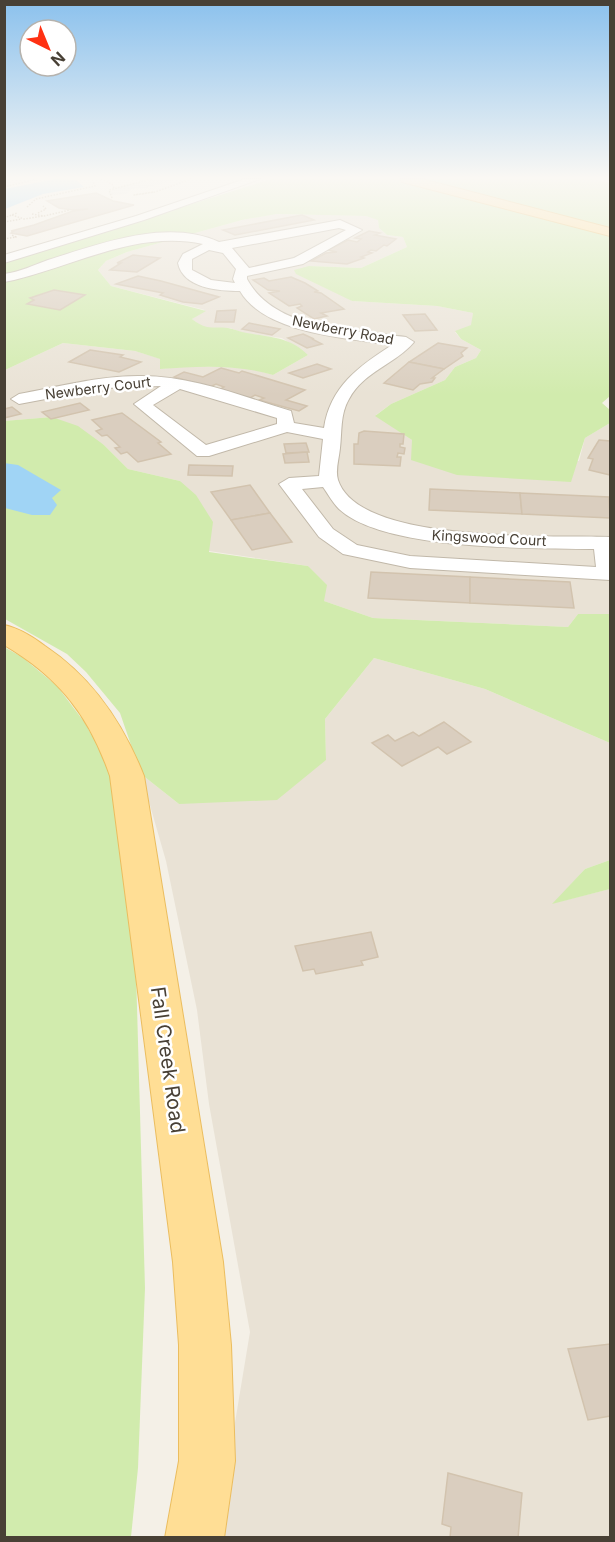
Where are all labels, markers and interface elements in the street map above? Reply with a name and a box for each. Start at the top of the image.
north arrow [18,18,78,78]
text: N [47,47,70,70]
street label: Newberry Road [291,311,395,348]
street label: Newberry Court [44,373,152,402]
street label: Kingswood Court [431,526,547,549]
street label: Fall Creek Road [146,985,190,1135]

